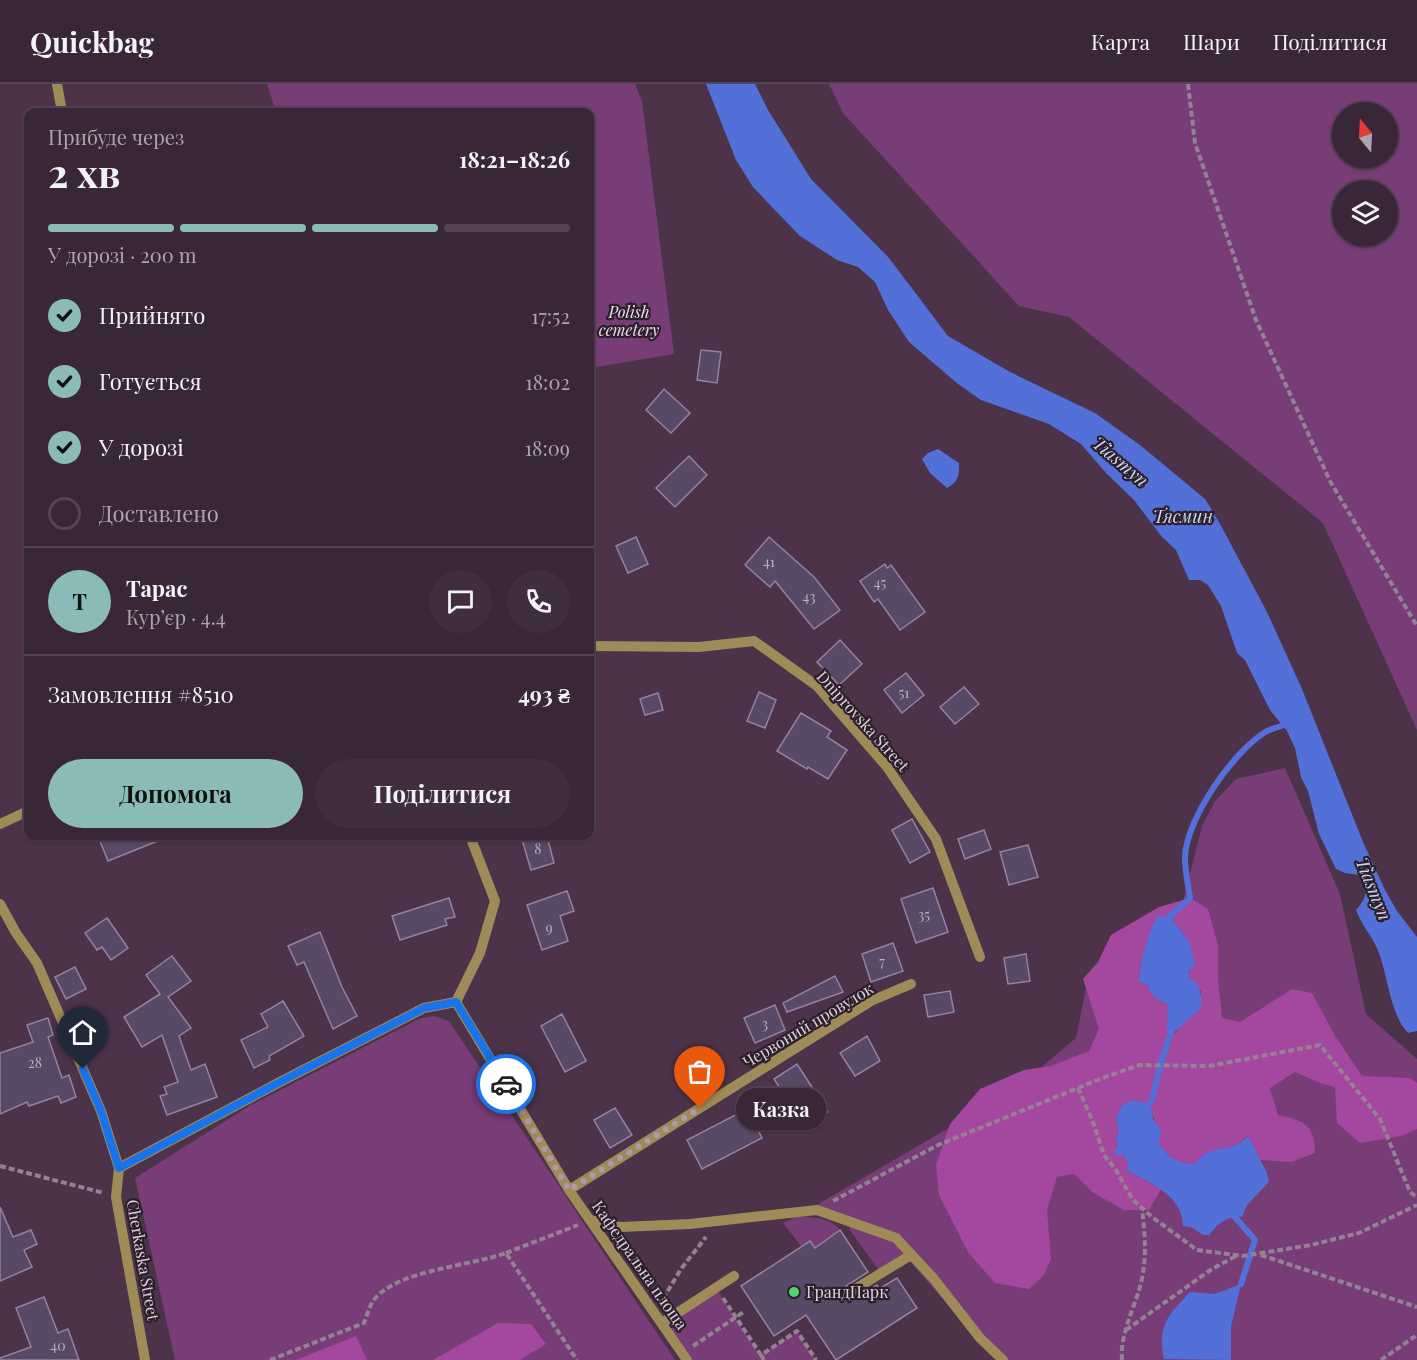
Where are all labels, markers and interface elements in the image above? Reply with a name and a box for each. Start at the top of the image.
text: Quickbag [30,23,154,60]
text: Карта [1091,27,1150,55]
text: Шари [1183,27,1240,55]
text: Поділитися [1273,27,1387,55]
north arrow [1332,102,1398,168]
map controls [1332,102,1398,246]
text: Прибуде через [48,123,184,150]
text: 18:21–18:26 [459,144,570,174]
text: 2 хв [48,146,120,198]
button: layers [1332,180,1398,246]
text: У дорозі · 200 m [48,241,197,268]
icon: check [48,299,81,332]
text: Прийнято [99,300,205,330]
park label: Polish cemetery [599,301,659,340]
text: 17:52 [531,302,570,329]
icon: check [48,365,81,398]
text: Готується [99,366,202,396]
text: 18:02 [525,368,570,395]
icon: check [48,431,81,464]
water label: Tiasmyn [1088,431,1154,492]
text: У дорозі [99,432,184,462]
text: 18:09 [525,434,570,461]
text: Доставлено [99,498,219,528]
water label: Тясмин [1153,504,1213,528]
house number: 41 [763,552,775,571]
button: chat [429,570,492,633]
button: phone [507,570,570,633]
text: Тарас [126,573,187,603]
house number: 45 [874,573,887,592]
text: Т [72,586,87,616]
house number: 43 [803,587,815,606]
text: Кур’єр · 4.4 [126,603,226,630]
street label: Dniprovska Street [812,666,914,776]
text: Замовлення #8510 [48,679,234,709]
text: 493 ₴ [518,679,570,709]
house number: 51 [899,683,910,702]
button: Допомога [48,759,303,828]
button: Поділитися [315,759,570,828]
house number: 8 [534,839,542,858]
water label: Tiasmyn [1350,853,1397,924]
house number: 35 [918,905,930,924]
house number: 9 [545,918,553,937]
house number: 7 [879,952,885,971]
street label: Червоний провулок [739,977,877,1072]
pin [57,1007,108,1069]
house number: 3 [762,1014,768,1033]
icon: home [66,1016,99,1049]
pin [674,1046,725,1108]
house number: 28 [28,1053,42,1072]
courier [476,1054,536,1114]
icon: bag [683,1055,716,1088]
icon: car [490,1068,523,1101]
callout: Казка [736,1087,826,1129]
text: Казка [752,1095,810,1122]
street label: Кафедральна площа [588,1196,693,1333]
street label: Cherkaska Street [123,1198,165,1322]
place label: ГрандПарк [806,1281,888,1302]
marker: ГрандПарк [787,1285,801,1299]
house number: 40 [50,1336,66,1355]

